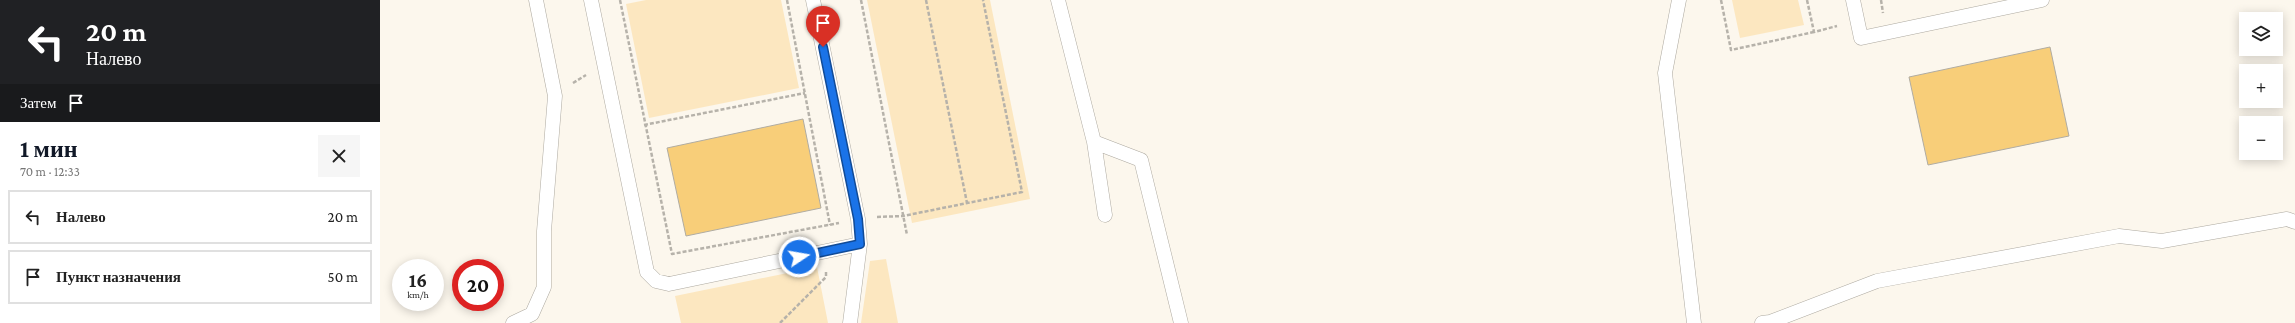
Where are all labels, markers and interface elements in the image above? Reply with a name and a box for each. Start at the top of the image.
pin [806,6,840,47]
icon: arrive [812,12,834,34]
map controls [2239,12,2283,160]
button: layers [2239,12,2283,56]
icon: left [20,16,72,68]
text: 20 m [86,16,146,47]
text: Налево [86,49,142,69]
button: + [2239,64,2283,108]
icon: arrive [65,92,87,114]
text: Затем [20,95,57,111]
button: − [2239,116,2283,160]
text: 1 мин [20,135,78,162]
button: close [318,135,360,177]
text: 70 m · 12:33 [20,164,80,179]
icon: left [22,206,44,228]
text: Налево [56,209,106,225]
text: 20 m [328,209,358,225]
position arrow [778,236,820,278]
speed limit sign: 20 [452,259,504,311]
icon: arrive [22,266,44,288]
text: Пункт назначения [56,269,181,285]
text: 50 m [328,269,358,285]
text: 16 [409,269,427,291]
text: km/h [407,289,429,300]

